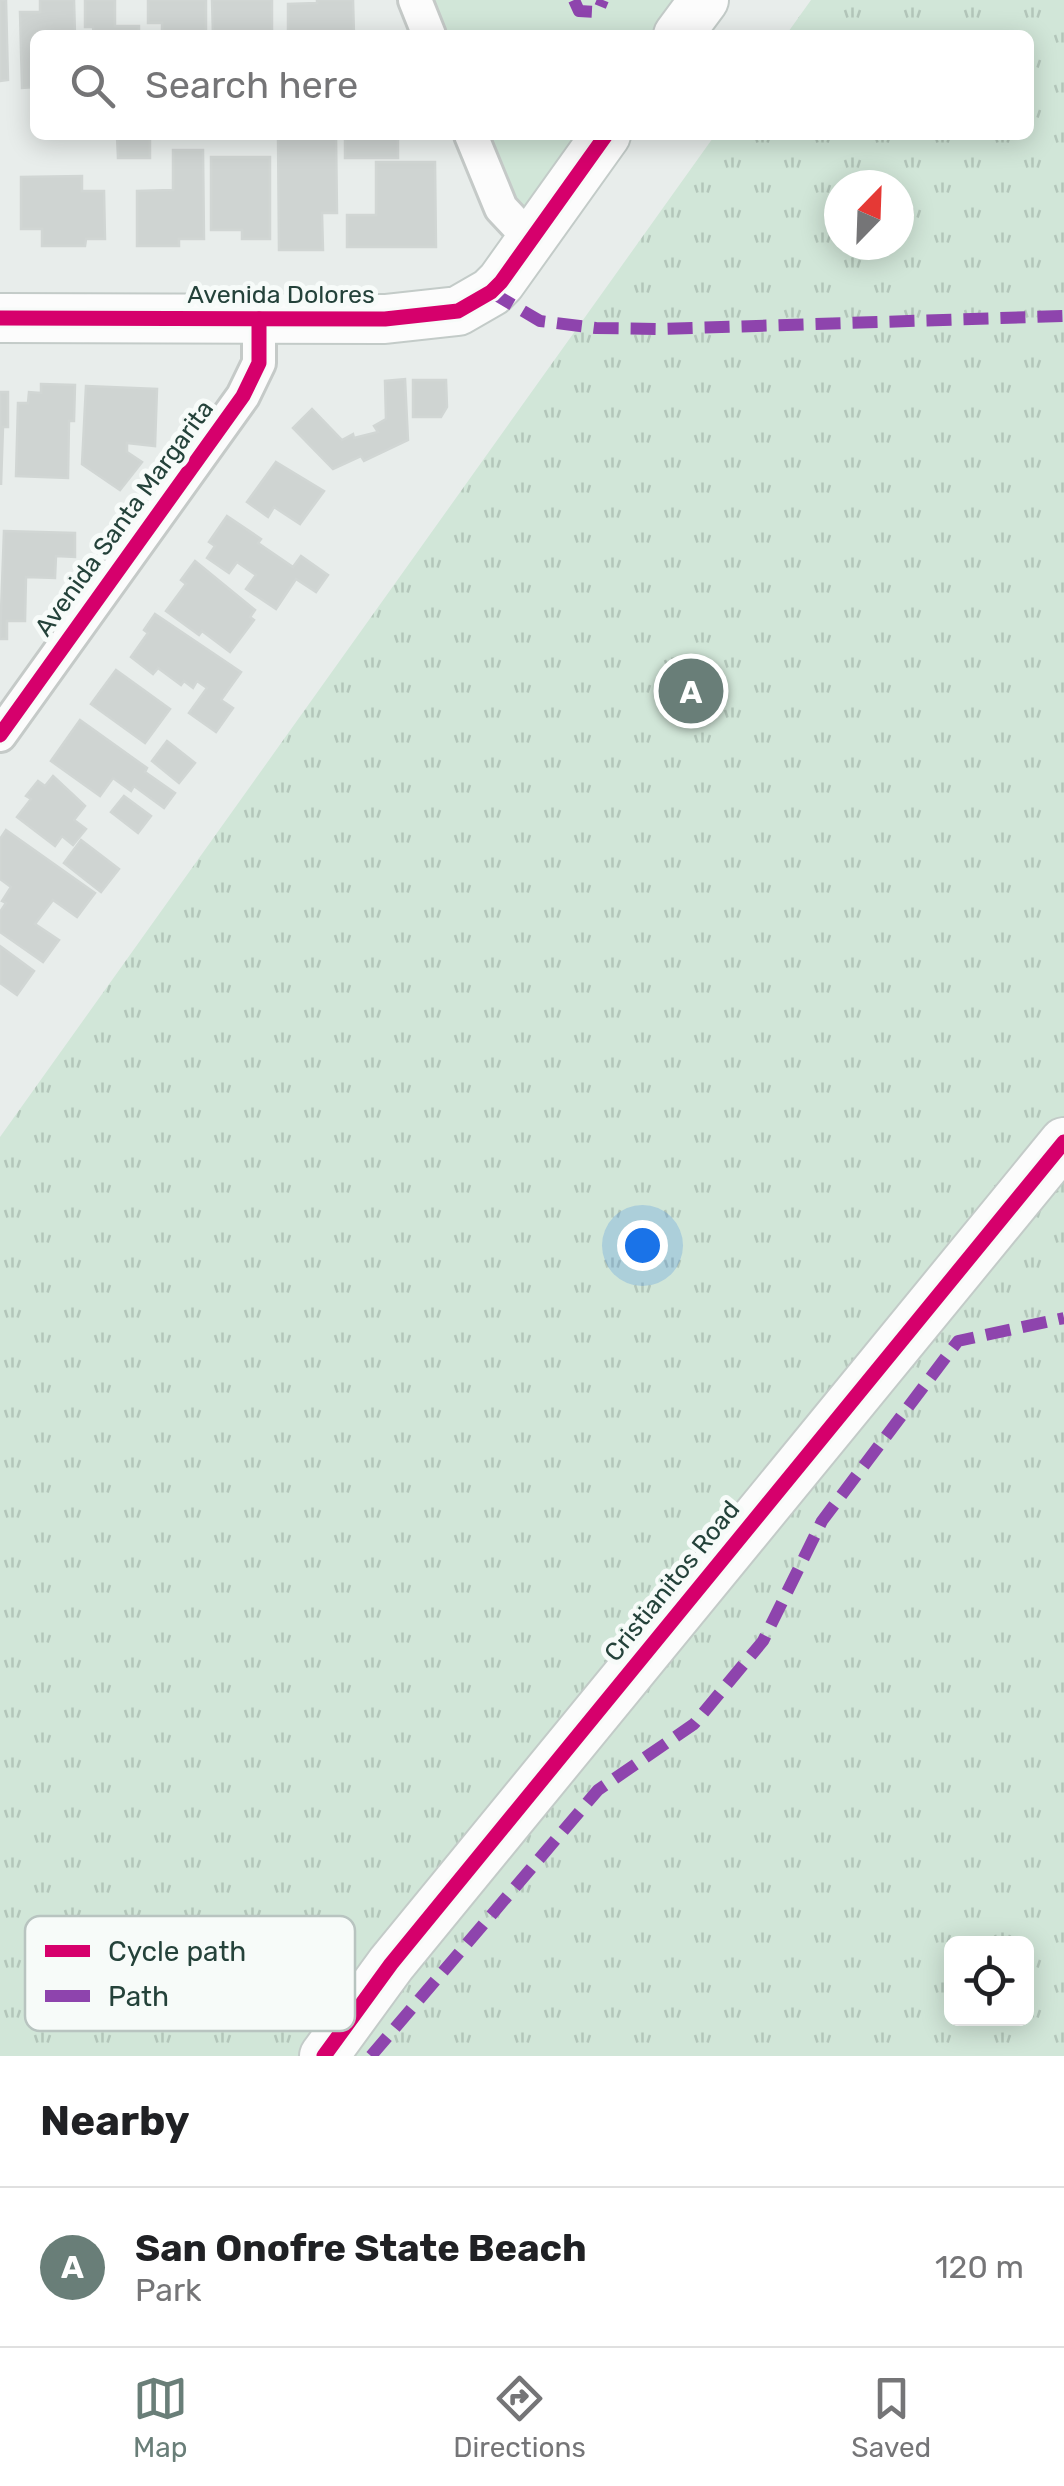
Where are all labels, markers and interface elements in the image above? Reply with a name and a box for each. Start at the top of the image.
search box [30,30,1034,140]
icon: search [65,58,120,113]
text: Search here [145,62,358,108]
north arrow [824,170,914,260]
street label: Avenida Dolores [187,280,375,309]
street label: Avenida Santa Margarita [29,395,219,641]
pin: A [658,654,724,728]
your location [617,1220,668,1271]
street label: Cristianitos Road [598,1495,746,1667]
legend [25,1916,355,2031]
text: Cycle path [108,1935,246,1968]
map controls [944,1936,1034,2026]
button: locate [944,1936,1034,2026]
text: Path [108,1980,169,2013]
text: Nearby [40,2096,190,2146]
text: San Onofre State Beach [135,2225,587,2271]
text: A [61,2248,84,2286]
text: 120 m [935,2248,1024,2286]
text: Park [135,2271,202,2309]
tab: Map [133,2371,188,2464]
tab: Directions [453,2371,586,2464]
tab: Saved [851,2371,931,2464]

